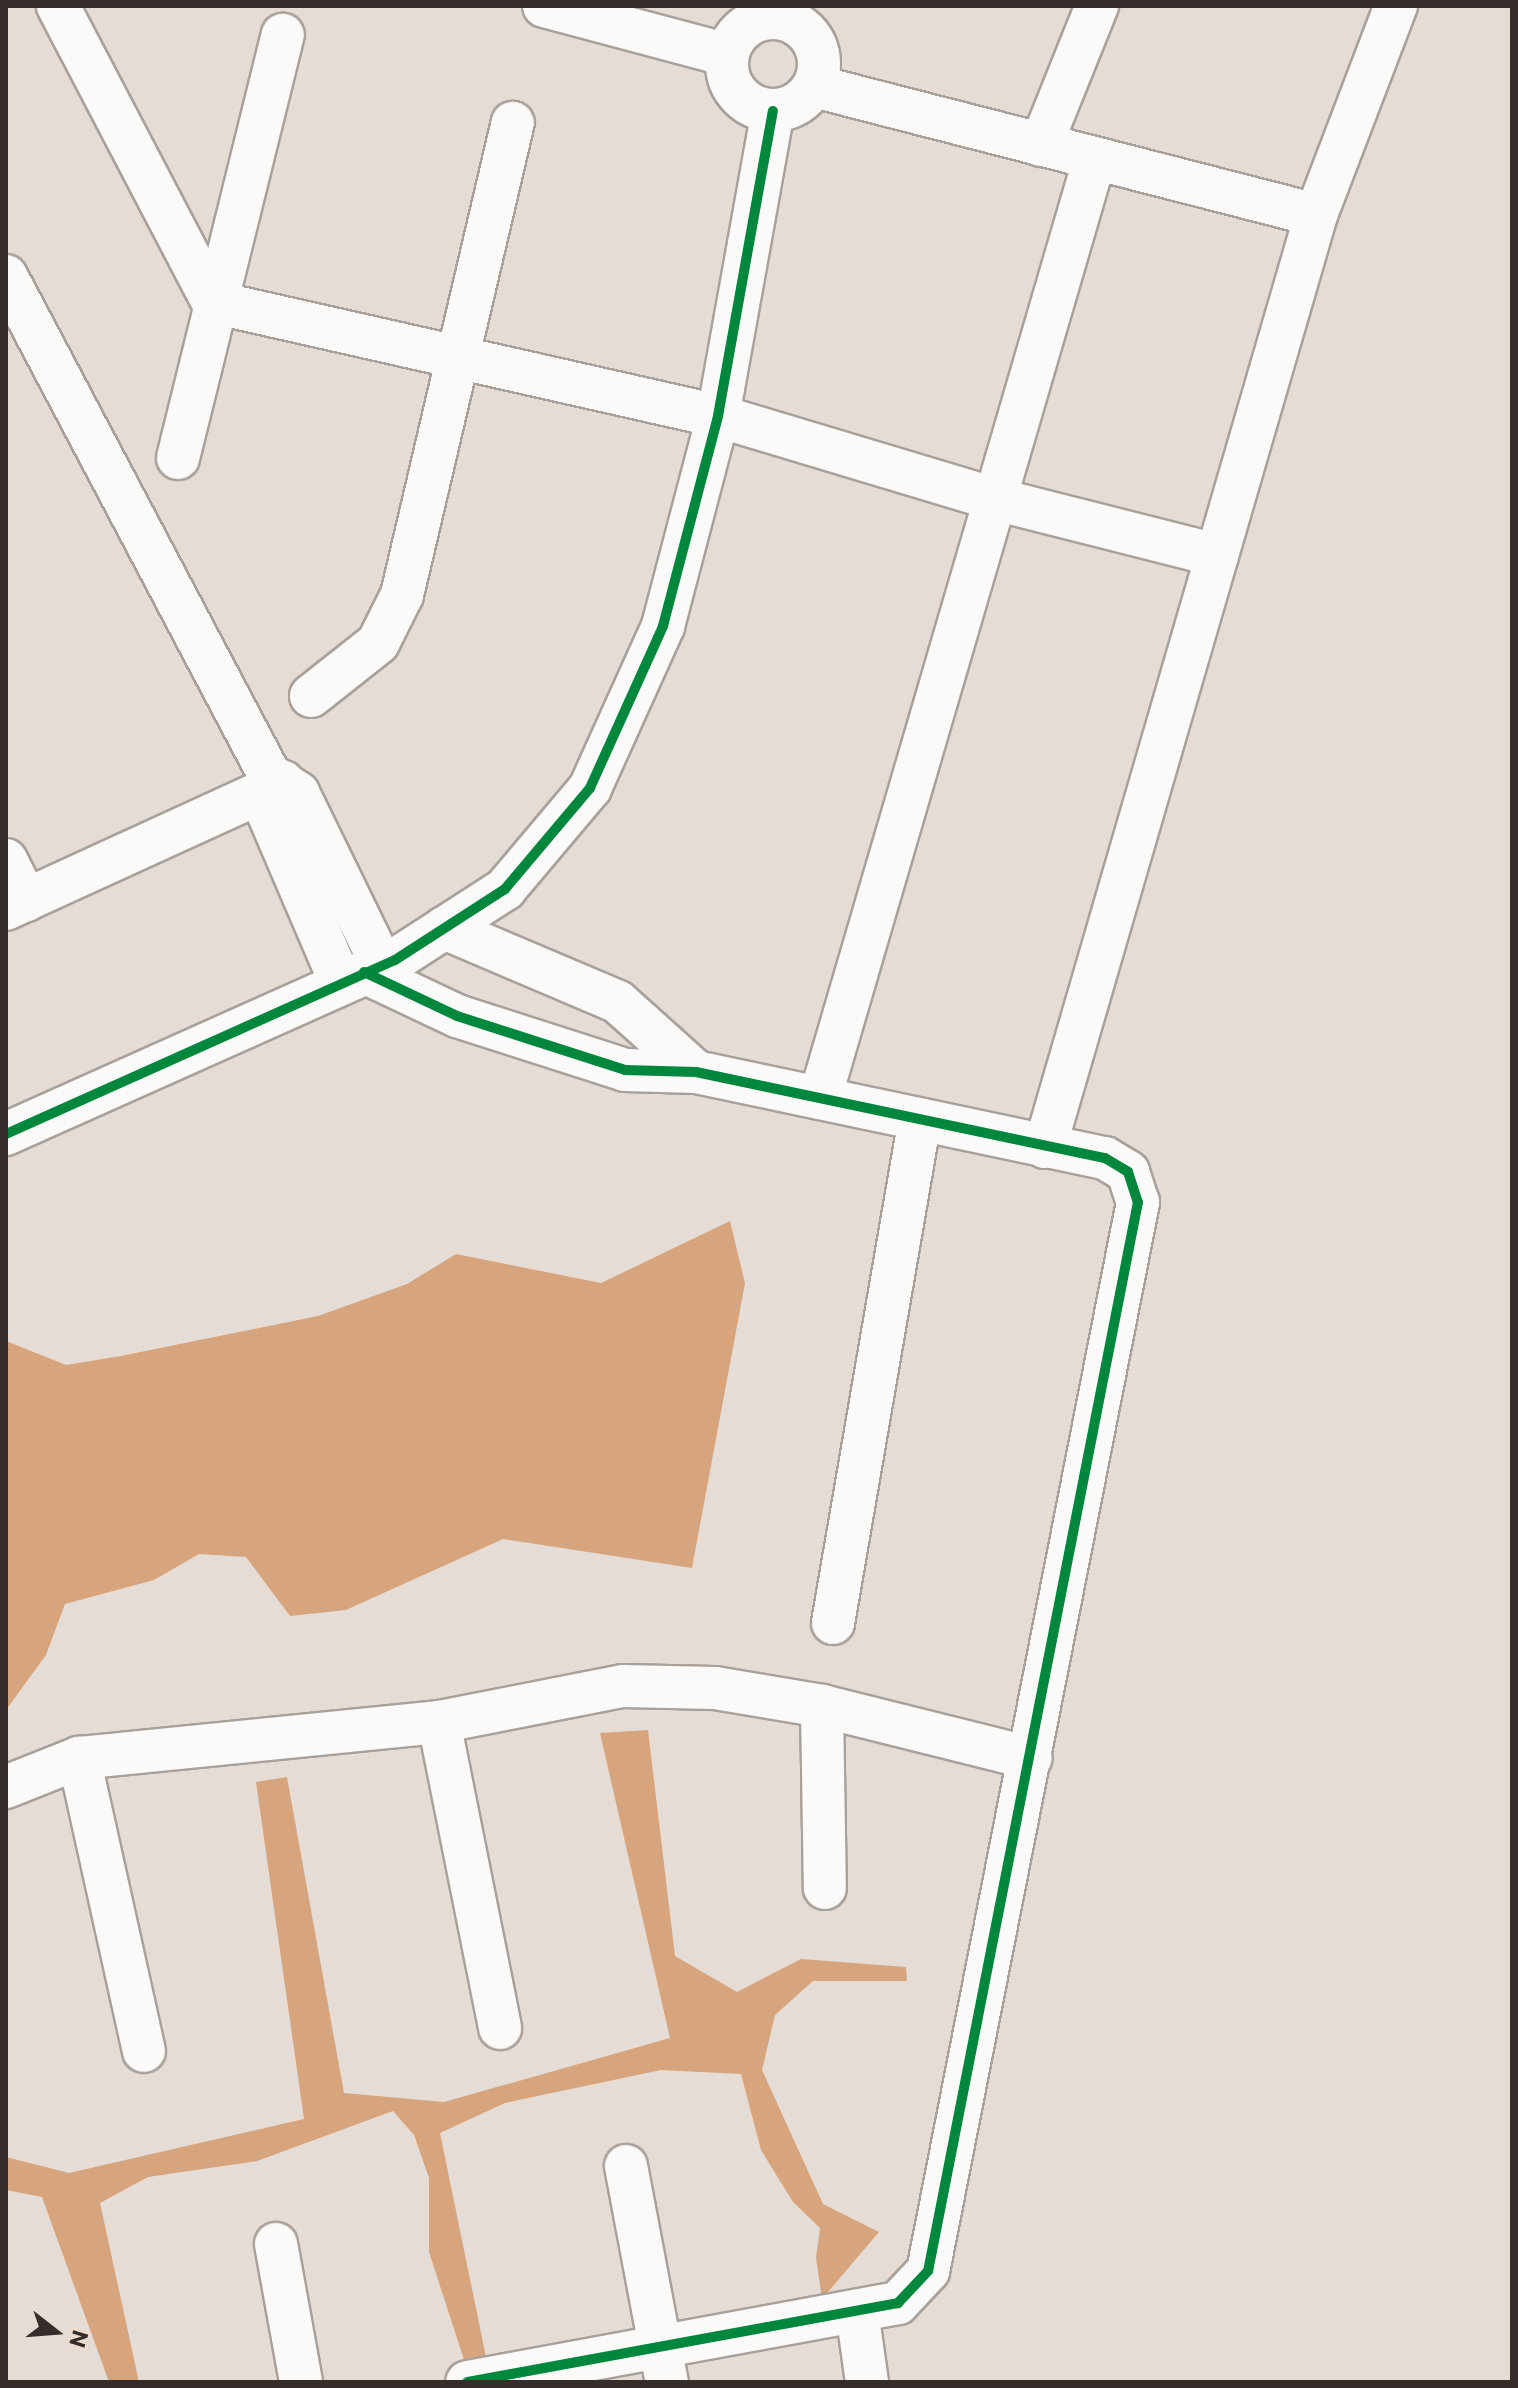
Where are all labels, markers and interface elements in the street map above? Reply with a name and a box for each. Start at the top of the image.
north arrow [16,2292,96,2372]
text: N [64,2327,95,2351]

